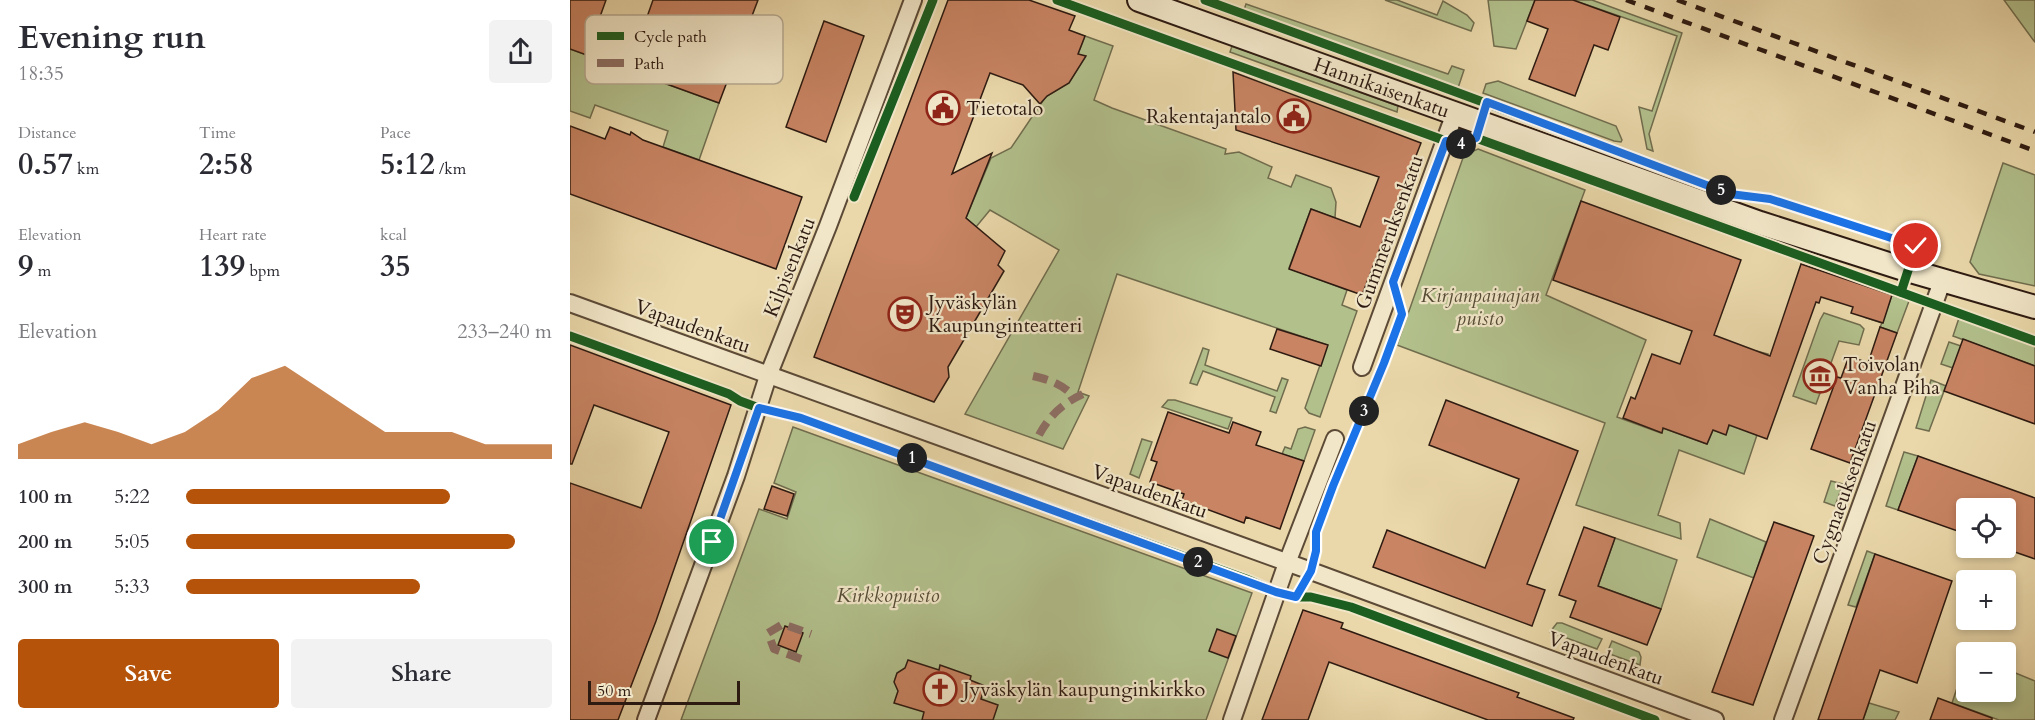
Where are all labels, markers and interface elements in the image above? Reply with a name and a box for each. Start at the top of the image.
text: Evening run [18,15,206,60]
legend [585,15,783,84]
button: share [489,20,552,83]
text: Cycle path [634,26,707,48]
street label: Hannikaisenkatu [1310,51,1453,124]
text: Path [634,53,664,75]
text: 18:35 [18,60,64,87]
public building icon: Tietotalo [925,90,961,126]
place label: Tietotalo [966,95,1044,122]
public building icon: Rakentajantalo [1276,98,1312,134]
place label: Rakentajantalo [1146,103,1271,130]
text: Distance [18,122,76,144]
text: Time [199,122,236,144]
text: Pace [380,122,411,144]
pin: 4 [1446,129,1476,159]
text: 4 [1457,133,1465,155]
text: 0.57 [18,144,73,185]
text: 2:58 [199,144,254,185]
text: 5:12 [380,144,435,185]
street label: Gummeruksenkatu [1349,151,1430,313]
text: km [73,158,99,180]
text: /km [435,158,466,180]
pin: 5 [1706,175,1736,205]
text: 5 [1717,179,1725,201]
street label: Kilpisenkatu [757,213,822,321]
pin [1890,220,1941,271]
text: Elevation [18,224,82,246]
text: Heart rate [199,224,267,246]
text: kcal [380,224,407,246]
icon: check [1899,229,1932,262]
text: 9 [18,246,33,287]
text: 139 [199,246,245,287]
text: 35 [380,246,411,287]
text: m [33,260,51,282]
text: bpm [245,260,280,282]
park label: Kirjanpainajan puisto [1421,282,1539,332]
place label: Jyväskylän Kaupunginteatteri [925,289,1083,339]
street label: Vapaudenkatu [631,293,754,360]
theatre icon: Jyväskylän Kaupunginteatteri [887,296,923,332]
text: Elevation [18,318,97,345]
text: 233–240 m [457,318,552,345]
place label: Toivolan Vanha Piha [1843,351,1940,401]
museum icon: Toivolan Vanha Piha [1802,358,1838,394]
pin: 3 [1349,396,1379,426]
text: 3 [1360,400,1368,422]
street label: Cygnaeuksenkatu [1806,416,1883,568]
pin: 1 [897,443,927,473]
text: 1 [908,447,916,469]
street label: Vapaudenkatu [1088,458,1211,525]
text: 100 m [18,483,73,510]
text: 5:22 [114,483,150,510]
map controls [1956,498,2016,702]
button: locate [1956,498,2016,558]
pin [686,516,737,567]
icon: arrive [695,525,728,558]
text: 200 m [18,528,73,555]
text: 5:05 [114,528,150,555]
pin: 2 [1183,547,1213,577]
text: 2 [1194,551,1202,573]
button: + [1956,570,2016,630]
text: 300 m [18,573,73,600]
text: 5:33 [114,573,150,600]
park label: Kirkkopuisto [836,582,940,609]
street label: Vapaudenkatu [1544,625,1667,692]
button: Save [18,639,279,708]
button: Share [291,639,552,708]
button: − [1956,642,2016,702]
church icon: Jyväskylän kaupunginkirkko [922,671,958,707]
place label: Jyväskylän kaupunginkirkko [960,676,1205,703]
scale bar [588,678,740,706]
text: 50 m [597,680,631,702]

